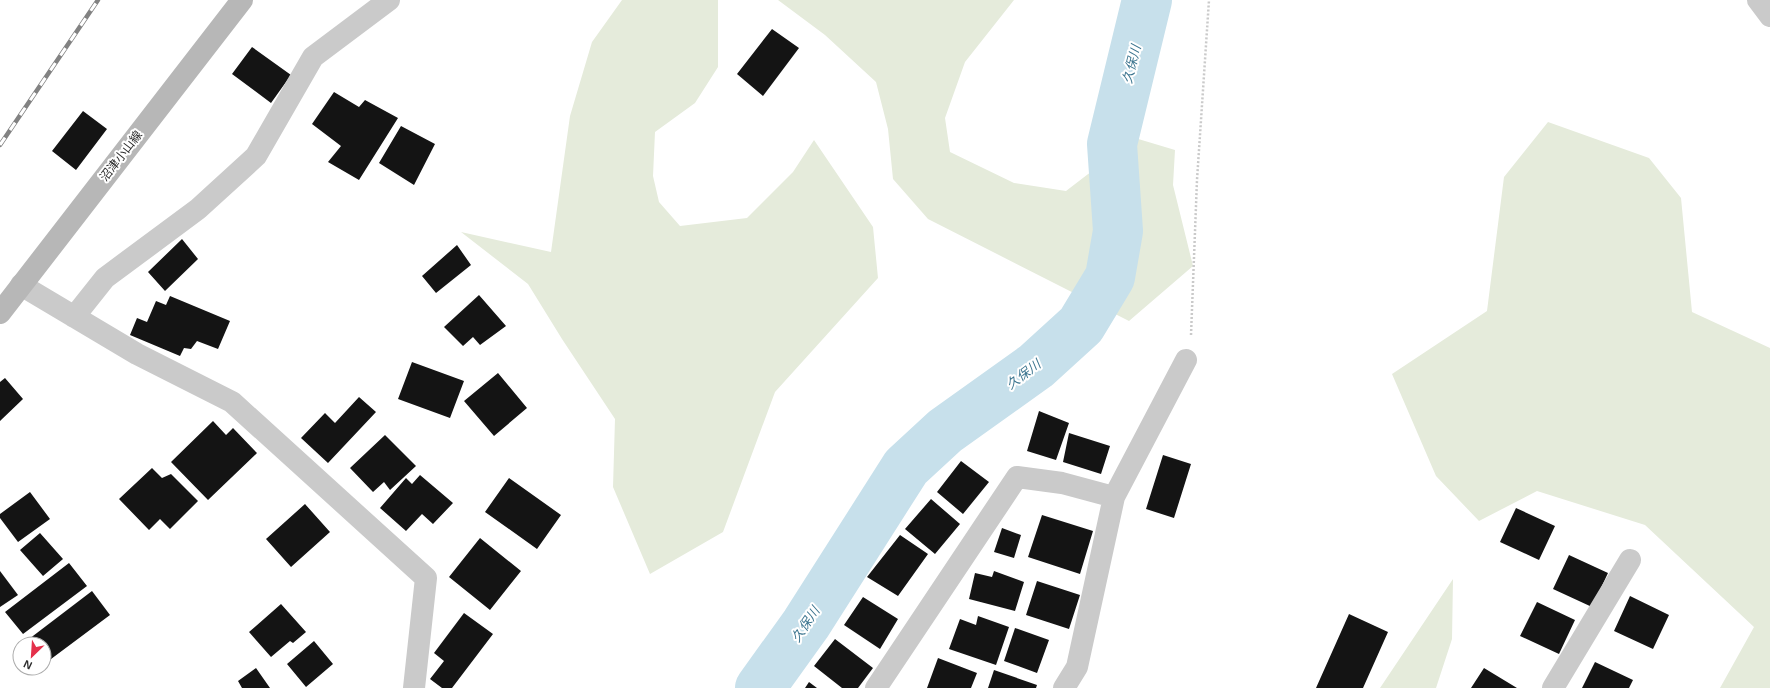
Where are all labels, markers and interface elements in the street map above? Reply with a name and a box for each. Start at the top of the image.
water label: 久保川 [1119,41,1144,85]
street label: 沼津小山線 [97,128,145,184]
water label: 久保川 [1003,355,1045,392]
water label: 久保川 [788,602,824,645]
north arrow [12,636,52,676]
text: N [22,658,34,672]

